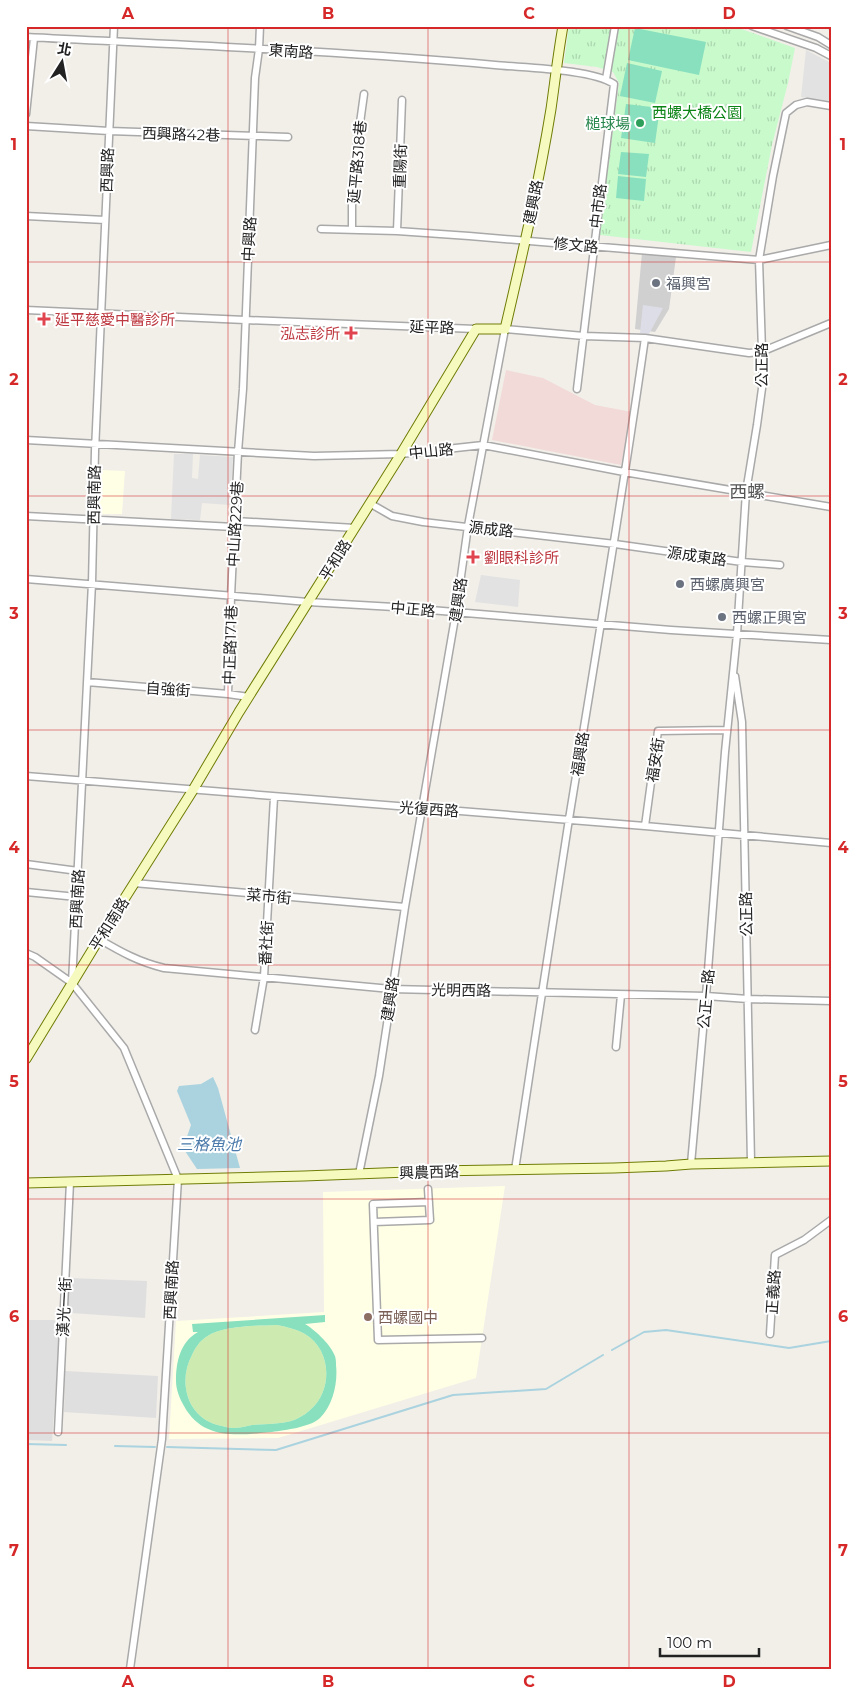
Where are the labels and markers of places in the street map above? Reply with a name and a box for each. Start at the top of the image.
place label: 槌球場 [585,114,630,133]
marker: 槌球場 [634,117,646,129]
place label: 福興宮 [666,274,711,293]
marker: 福興宮 [650,277,662,289]
place label: 延平慈愛中醫診所 [55,310,175,329]
marker: 延平慈愛中醫診所 [37,312,51,326]
place label: 泓志診所 [280,324,340,343]
marker: 泓志診所 [344,326,358,340]
place label: 劉眼科診所 [484,548,559,567]
marker: 劉眼科診所 [466,550,480,564]
place label: 西螺廣興宮 [690,575,765,594]
marker: 西螺廣興宮 [674,578,686,590]
place label: 西螺正興宮 [732,608,807,627]
marker: 西螺正興宮 [716,611,728,623]
place label: 西螺國中 [378,1308,438,1327]
marker: 西螺國中 [362,1311,374,1323]

